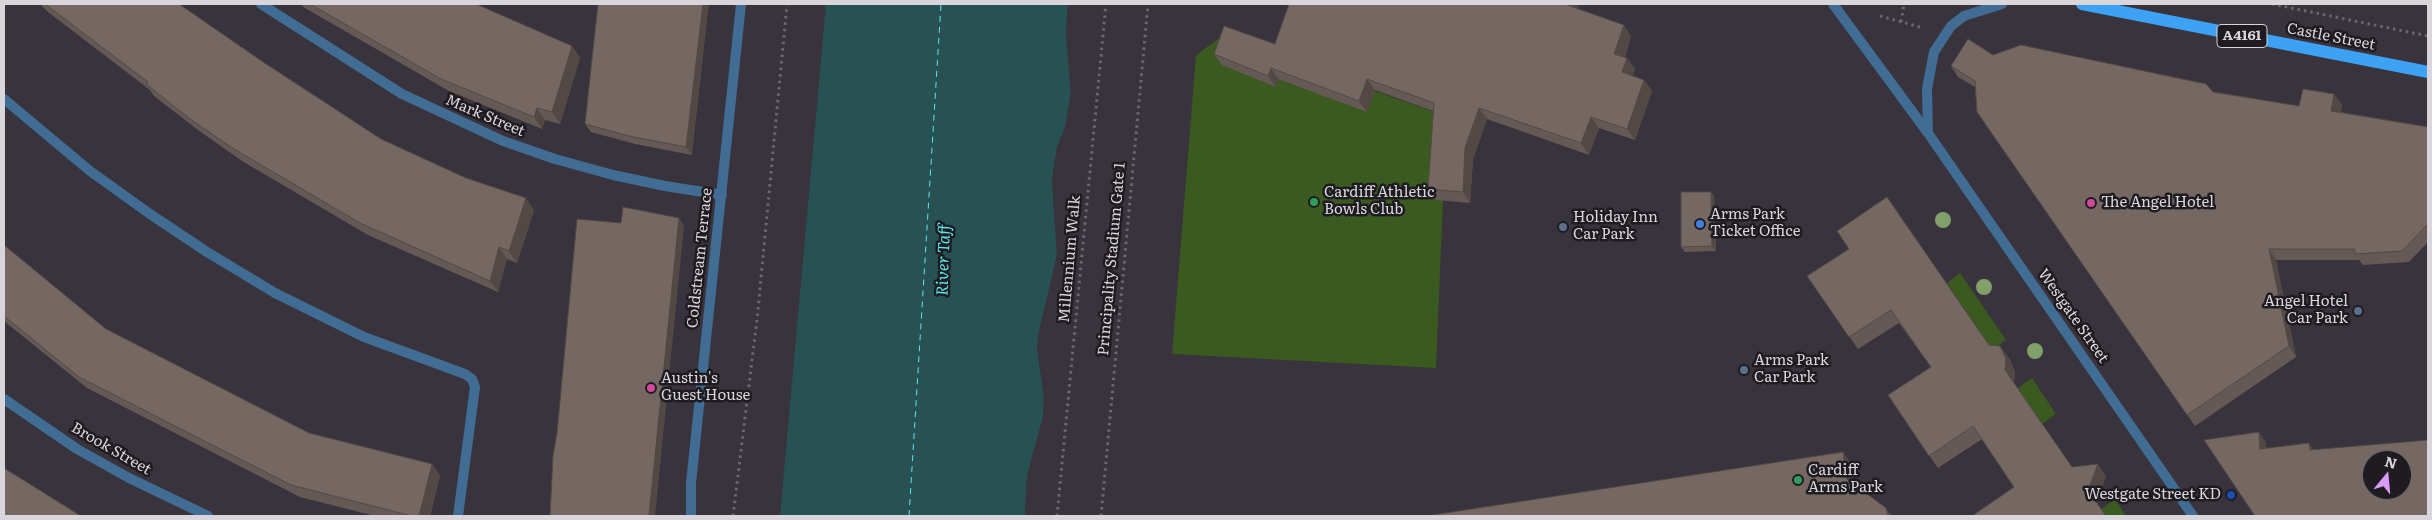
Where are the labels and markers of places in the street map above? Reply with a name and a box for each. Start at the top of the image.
place label: Cardiff Athletic Bowls Club [1324,184,1434,219]
place label: The Angel Hotel [2101,194,2214,212]
marker: Cardiff Athletic Bowls Club [1308,196,1320,208]
marker: The Angel Hotel [2085,197,2097,209]
place label: Arms Park Ticket Office [1710,206,1800,241]
place label: Holiday Inn Car Park [1573,209,1658,244]
marker: Arms Park Ticket Office [1694,218,1706,230]
marker: Holiday Inn Car Park [1557,221,1569,233]
place label: Angel Hotel Car Park [2264,293,2348,328]
marker: Angel Hotel Car Park [2352,305,2364,317]
place label: Arms Park Car Park [1754,352,1829,387]
marker: Arms Park Car Park [1738,364,1750,376]
place label: Austin's Guest House [661,370,750,405]
marker: Austin's Guest House [645,382,657,394]
place label: Cardiff Arms Park [1808,462,1883,497]
marker: Cardiff Arms Park [1792,474,1804,486]
place label: Westgate Street KD [2084,486,2221,504]
marker: Westgate Street KD [2225,489,2237,501]

